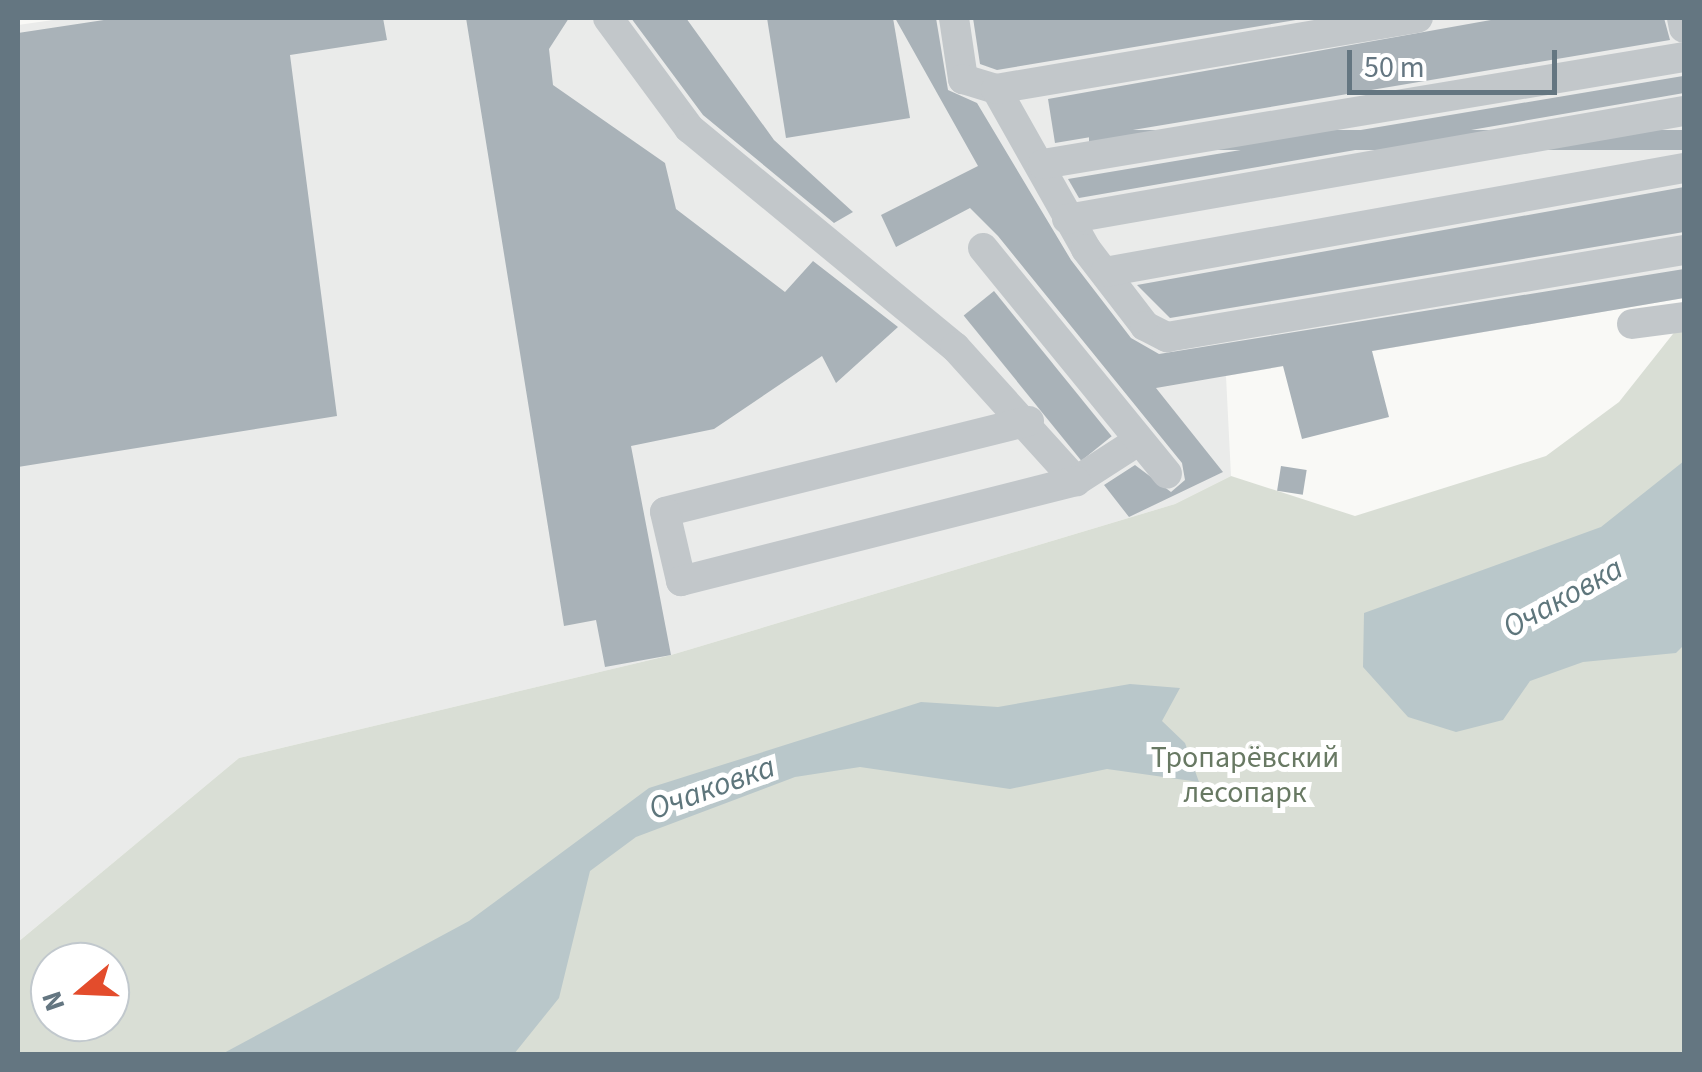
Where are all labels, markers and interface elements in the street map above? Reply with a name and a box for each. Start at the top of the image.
scale bar [1352,30,1562,92]
text: 50 m [1364,46,1425,89]
water label: Очаковка [1496,549,1630,647]
park label: Тропарёвский лесопарк [1151,740,1339,810]
water label: Очаковка [644,747,780,829]
north arrow [30,942,130,1042]
text: N [32,986,75,1016]

